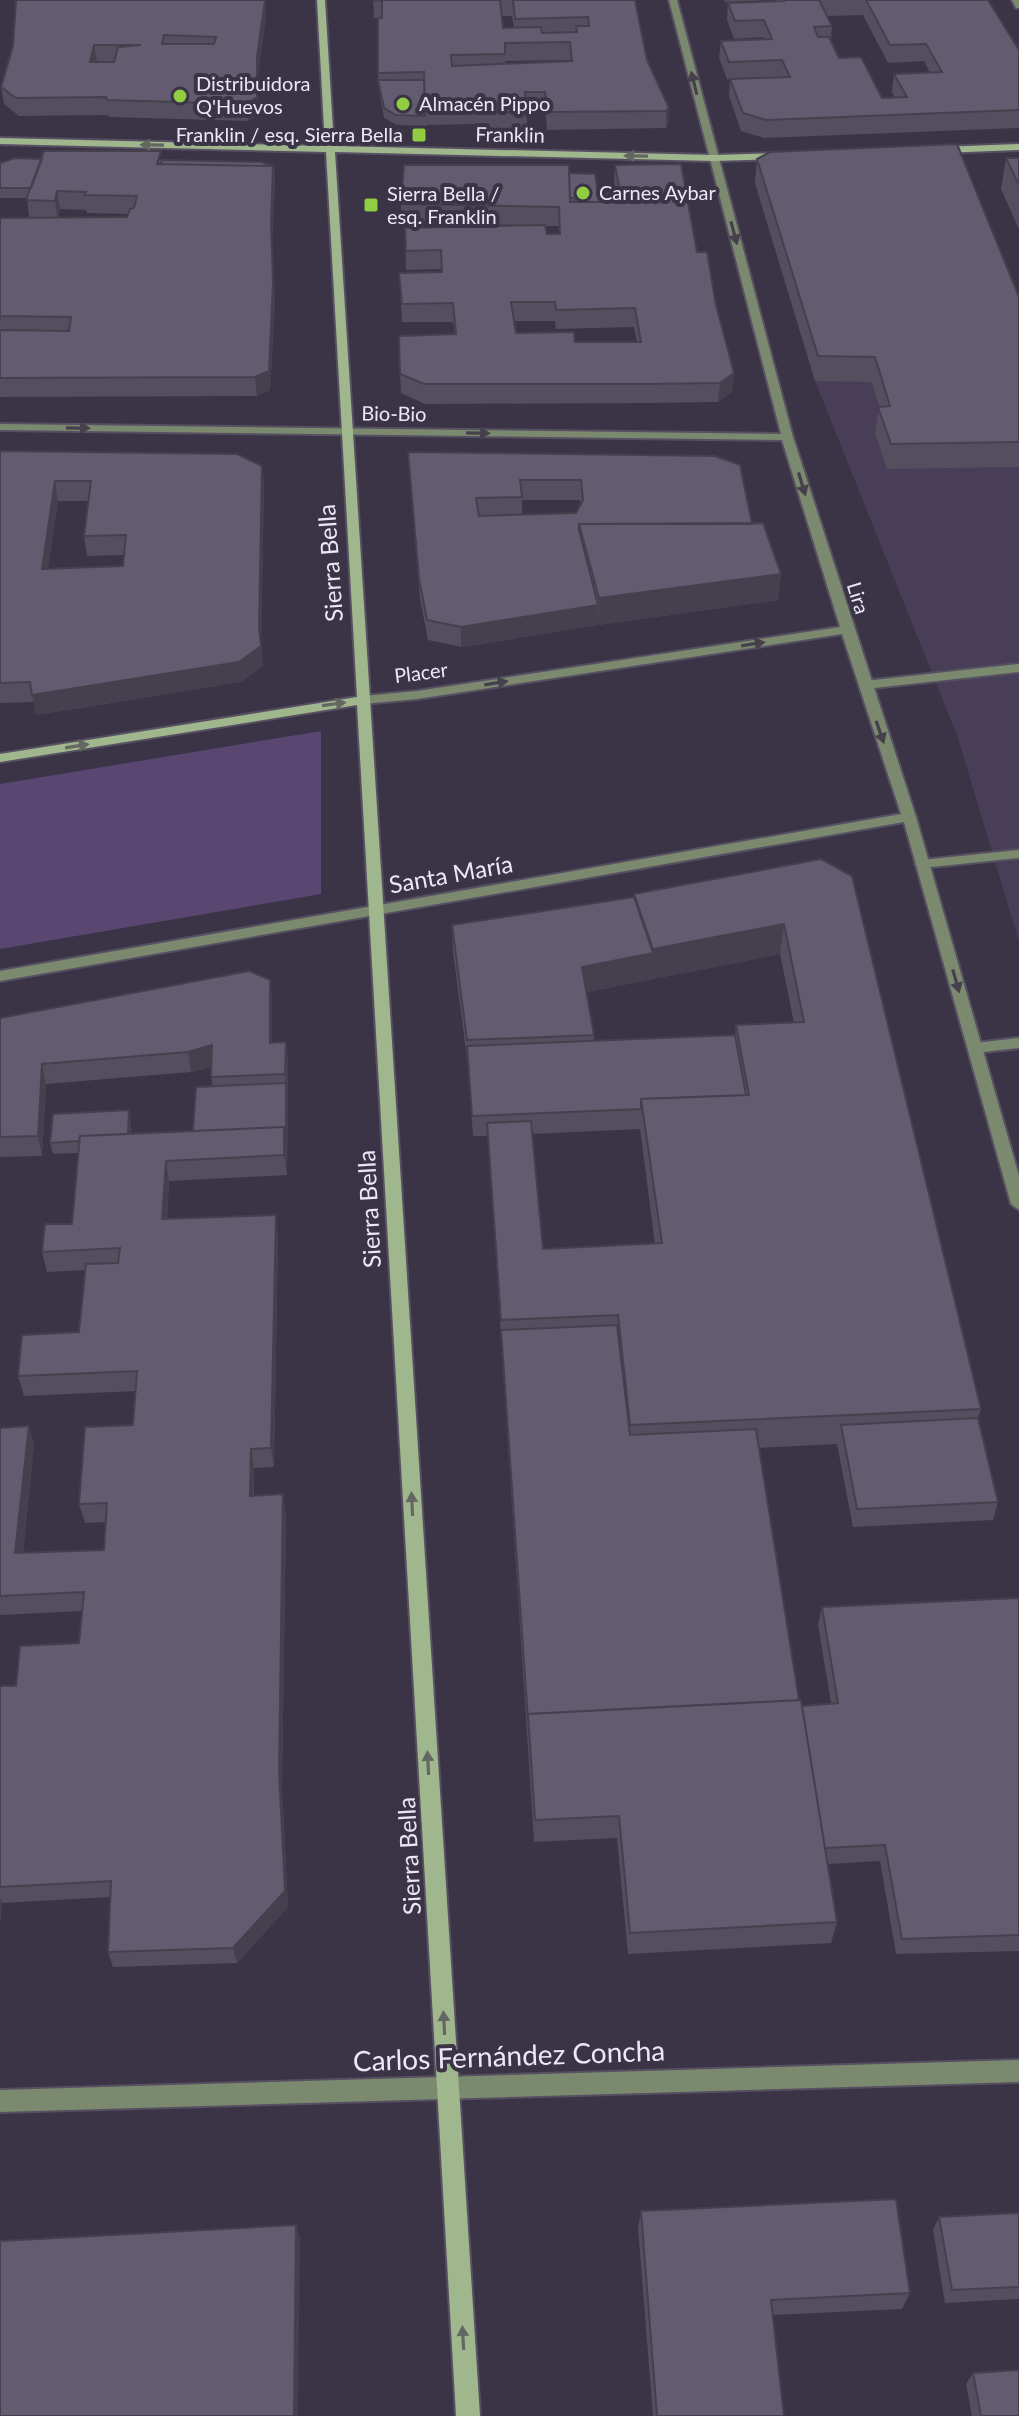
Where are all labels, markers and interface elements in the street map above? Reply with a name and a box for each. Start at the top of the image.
one-way arrow [688,70,700,95]
place label: Distribuidora Q'Huevos [196,71,310,118]
marker: Distribuidora Q'Huevos [171,87,189,105]
place label: Almacén Pippo [419,91,550,115]
marker: Almacén Pippo [394,95,412,113]
street label: Franklin [475,121,545,147]
place label: Franklin / esq. Sierra Bella [176,122,403,146]
marker: Franklin / esq. Sierra Bella [410,126,428,144]
one-way arrow [139,139,164,151]
one-way arrow [623,150,648,163]
place label: Carnes Aybar [599,180,717,204]
place label: Sierra Bella / esq. Franklin [387,181,499,228]
marker: Carnes Aybar [574,184,592,202]
marker: Sierra Bella / esq. Franklin [362,196,380,214]
one-way arrow [728,221,740,246]
street label: Bio-Bio [361,400,427,426]
one-way arrow [66,422,91,434]
one-way arrow [466,427,491,439]
one-way arrow [796,473,809,497]
street label: Sierra Bella [311,503,348,623]
street label: Lira [843,579,875,617]
one-way arrow [741,637,766,650]
street label: Placer [393,657,450,687]
one-way arrow [484,676,509,689]
one-way arrow [322,697,347,710]
one-way arrow [875,720,887,744]
one-way arrow [65,739,90,752]
street label: Santa María [387,848,515,899]
one-way arrow [950,969,963,993]
street label: Sierra Bella [351,1149,386,1269]
one-way arrow [405,1491,418,1516]
one-way arrow [421,1750,434,1775]
street label: Sierra Bella [391,1796,426,1916]
one-way arrow [437,2010,450,2035]
street label: Carlos Fernández Concha [352,2033,666,2077]
one-way arrow [456,2325,469,2350]

